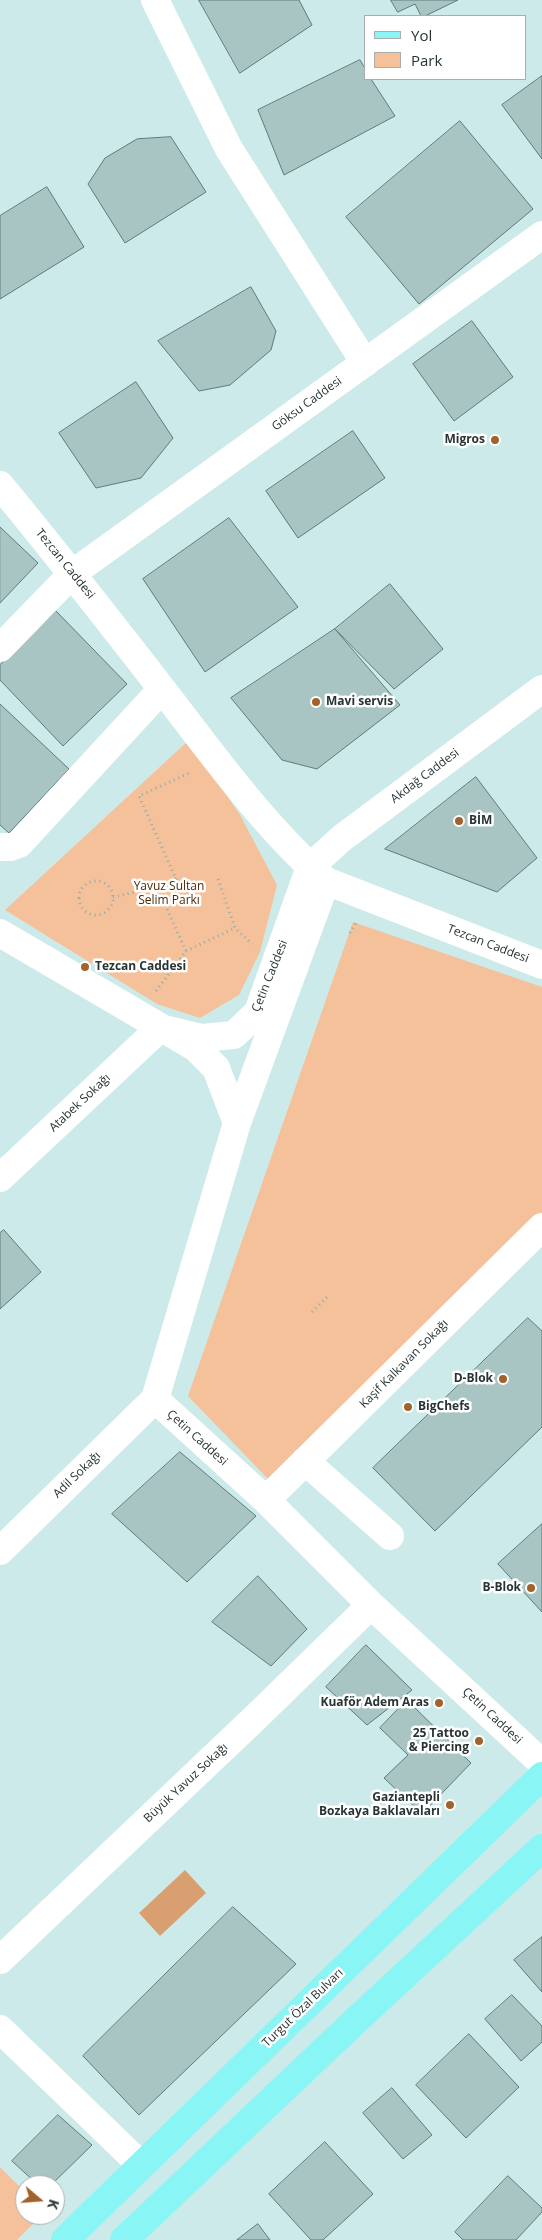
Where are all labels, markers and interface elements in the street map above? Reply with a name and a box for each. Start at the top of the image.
legend [364,15,527,80]
text: Yol [411,25,432,45]
text: Park [411,50,442,70]
street label: Göksu Caddesi [269,374,345,434]
place label: Migros [444,433,485,447]
marker: Migros [489,434,501,446]
street label: Tezcan Caddesi [32,526,98,602]
place label: Mavi servis [326,695,393,709]
marker: Mavi servis [310,696,322,708]
street label: Akdağ Caddesi [388,746,462,806]
place label: BİM [469,814,492,828]
marker: BİM [453,815,465,827]
park label: Yavuz Sultan Selim Parkı [134,880,204,908]
street label: Tezcan Caddesi [445,922,531,966]
street label: Çetin Caddesi [249,938,291,1014]
place label: Tezcan Caddesi [95,960,186,974]
marker: Tezcan Caddesi [79,961,91,973]
street label: Atabek Sokağı [46,1071,114,1135]
street label: Kaşif Kalkavan Sokağı [357,1317,451,1411]
place label: D-Blok [454,1372,493,1386]
marker: D-Blok [497,1373,509,1385]
place label: BigChefs [418,1400,470,1414]
marker: BigChefs [402,1401,414,1413]
street label: Çetin Caddesi [164,1407,230,1469]
street label: Adil Sokağı [50,1449,104,1501]
place label: B-Blok [482,1581,521,1595]
marker: B-Blok [525,1582,537,1594]
street label: Çetin Caddesi [459,1685,525,1747]
place label: Kuaför Adem Aras [320,1696,429,1710]
marker: Kuaför Adem Aras [433,1697,445,1709]
place label: 25 Tattoo & Piercing [409,1727,469,1755]
marker: 25 Tattoo & Piercing [473,1735,485,1747]
street label: Büyük Yavuz Sokağı [141,1740,231,1826]
place label: Gaziantepli Bozkaya Baklavaları [319,1791,440,1819]
marker: Gaziantepli Bozkaya Baklavaları [444,1799,456,1811]
street label: Turgut Özal Bulvarı [260,1966,346,2050]
north arrow [15,2175,65,2225]
text: K [43,2197,64,2212]

